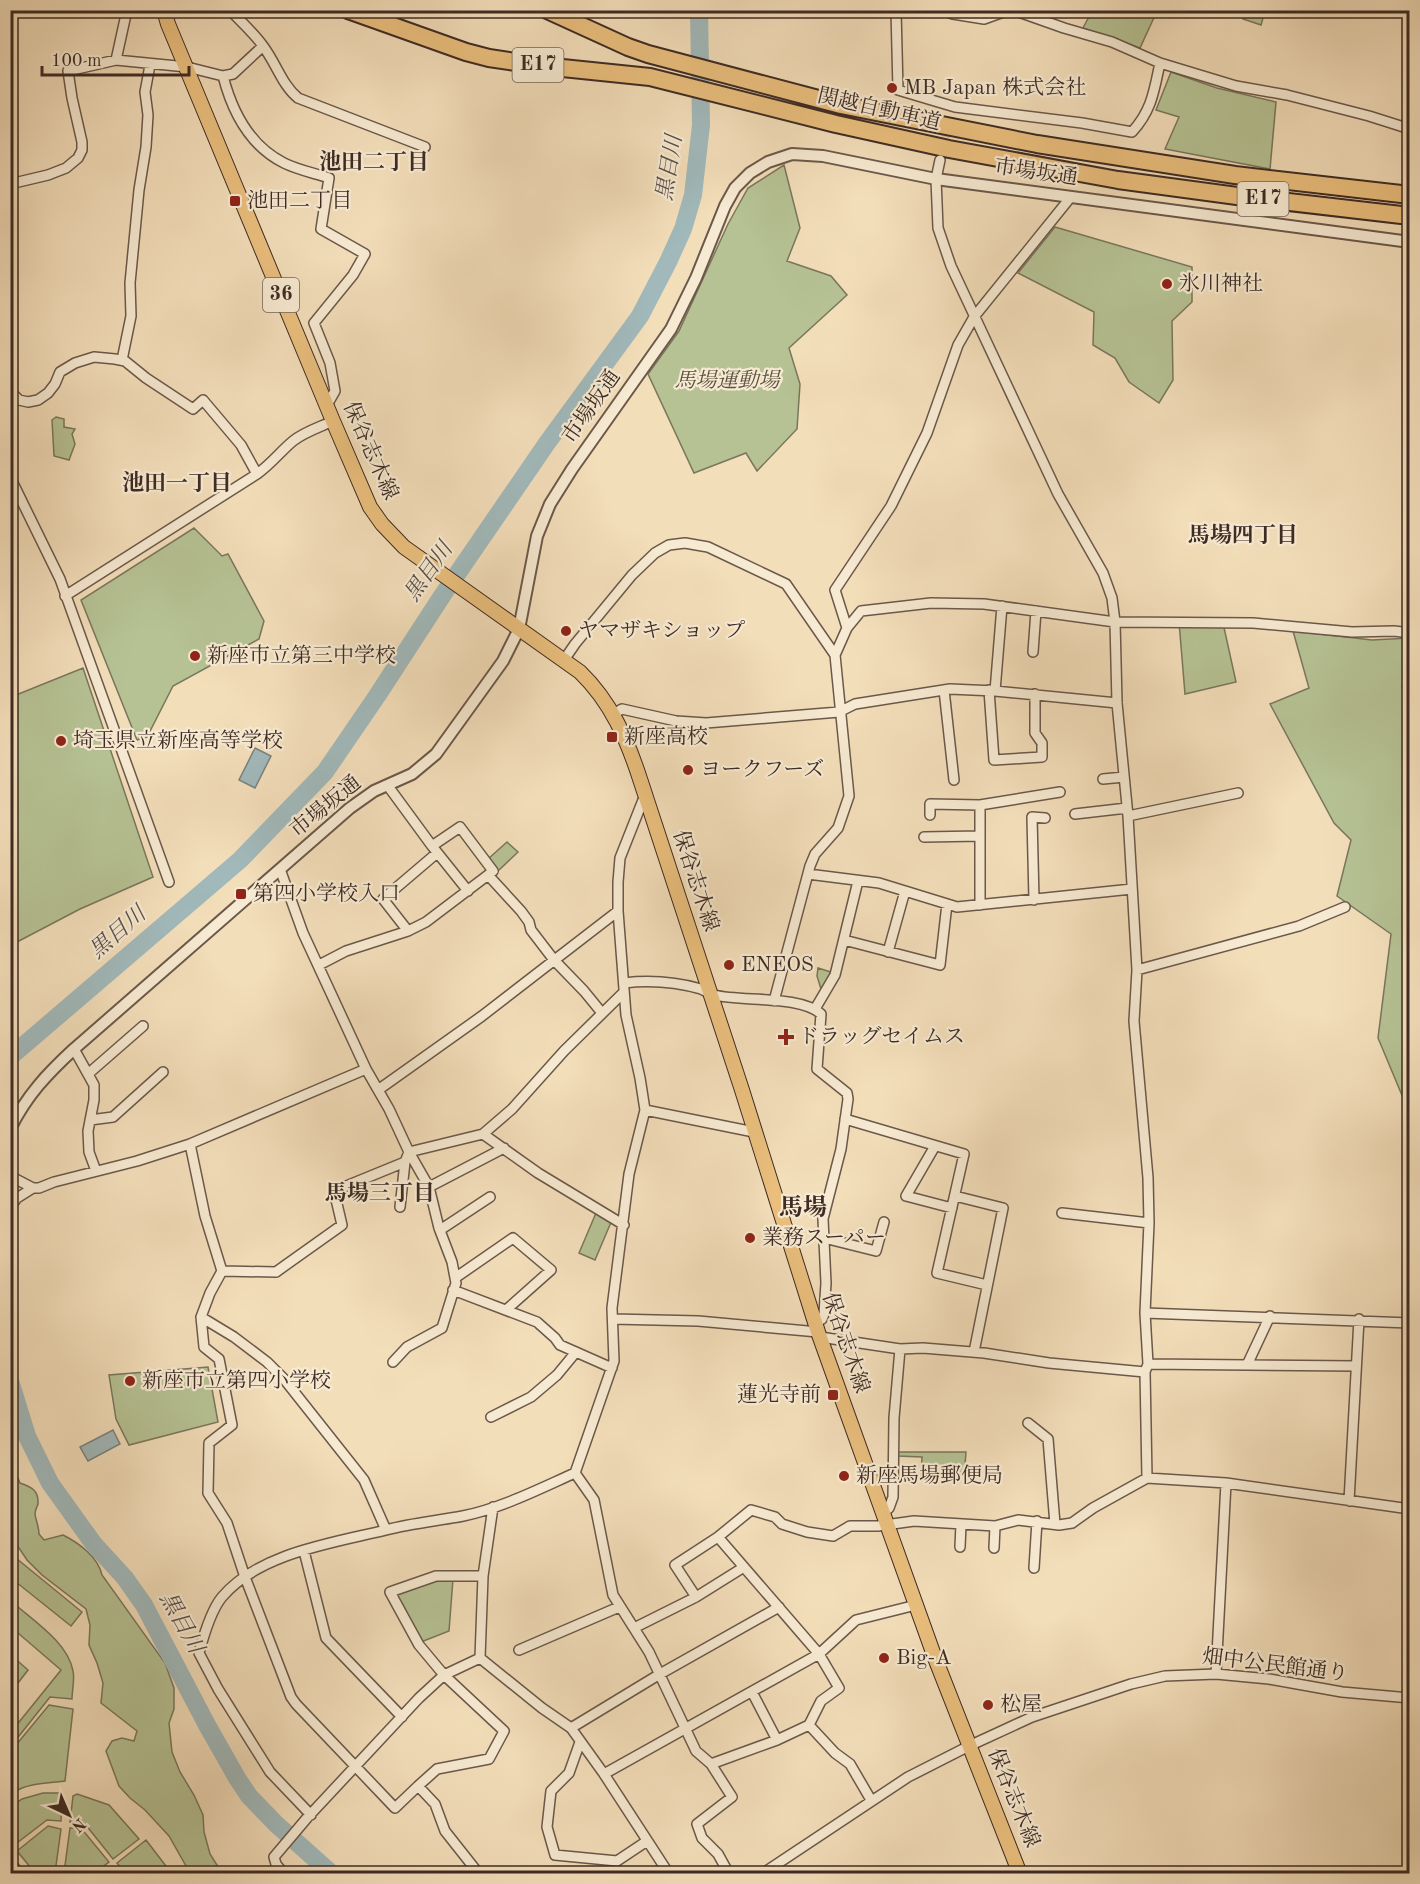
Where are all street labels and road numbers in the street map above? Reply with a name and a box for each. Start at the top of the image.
road number: E17 [512,48,564,82]
street label: 関越自動車道 [815,84,943,134]
street label: 市場坂通 [993,155,1079,189]
road number: E17 [1238,182,1288,216]
road number: 36 [263,278,299,312]
street label: 市場坂通 [558,365,625,447]
street label: 保谷志木線 [339,398,403,503]
street label: 市場坂通 [285,771,365,842]
street label: 保谷志木線 [669,827,723,934]
street label: 保谷志木線 [818,1289,874,1396]
street label: 畑中公民館通り [1201,1645,1349,1685]
street label: 保谷志木線 [984,1745,1044,1851]

